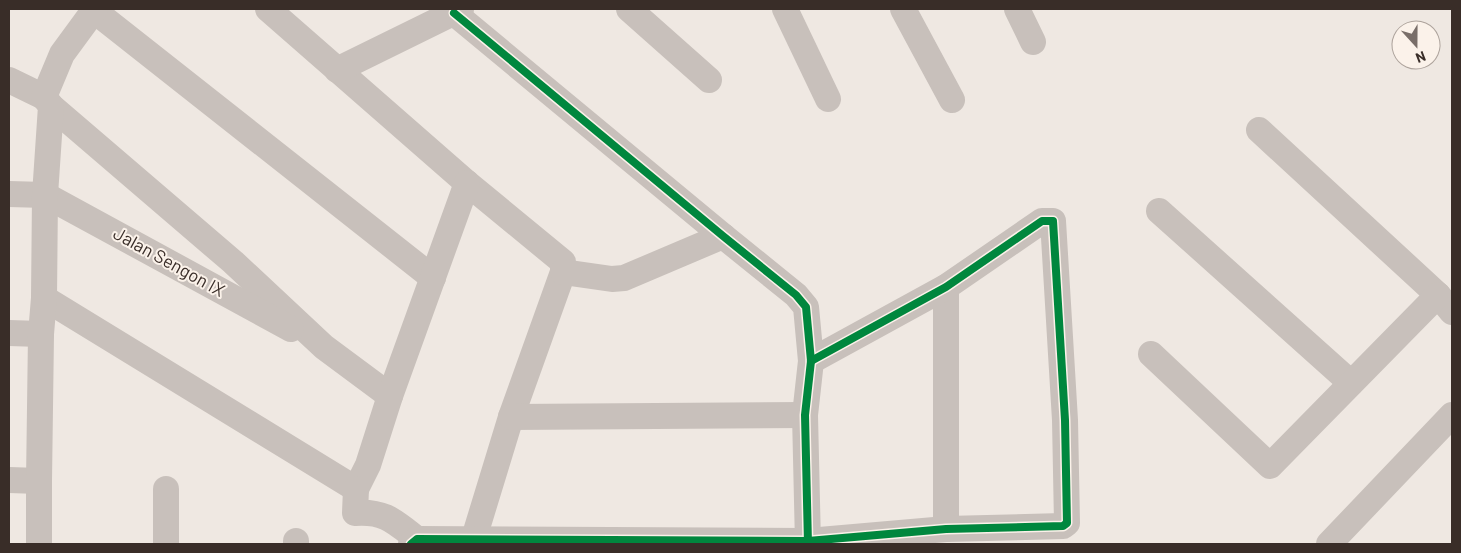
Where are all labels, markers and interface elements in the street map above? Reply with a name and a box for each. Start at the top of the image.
north arrow [1391,20,1441,70]
text: N [1413,48,1428,67]
street label: Jalan Sengon IX [110,221,229,301]

